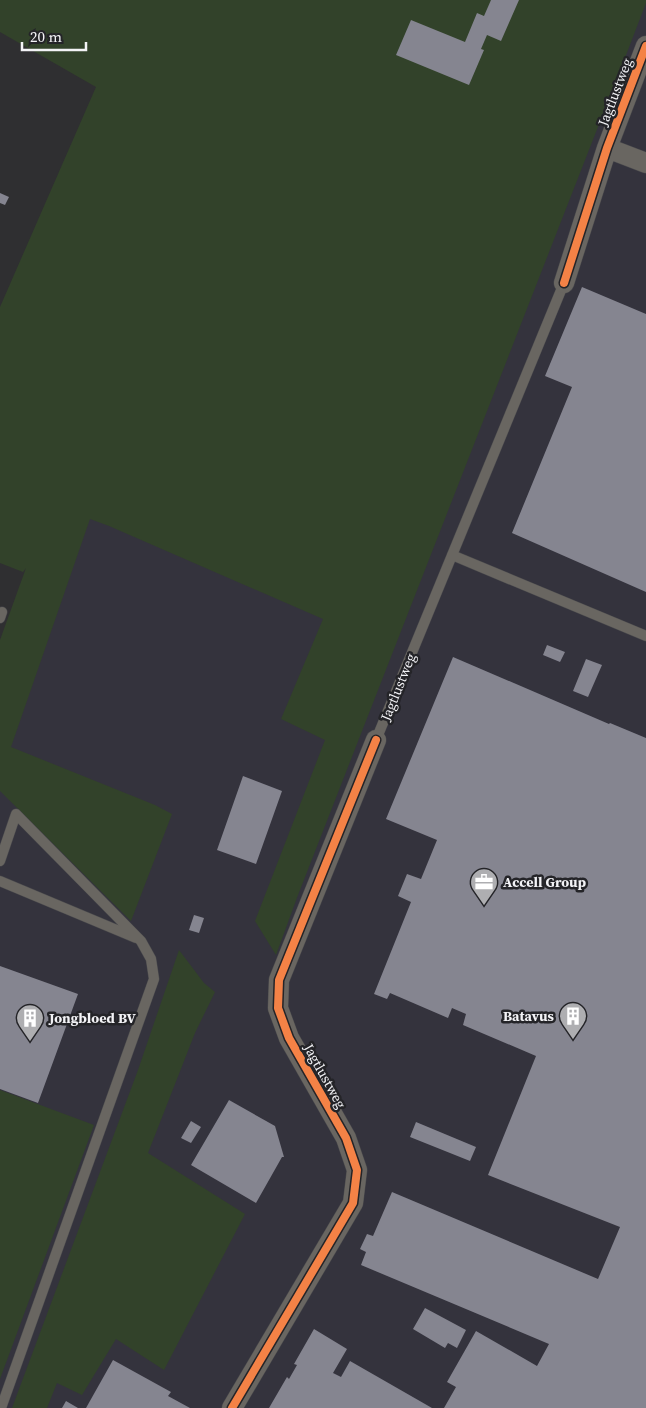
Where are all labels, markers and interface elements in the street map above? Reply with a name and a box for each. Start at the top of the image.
scale bar [22,20,86,52]
text: 20 m [30,26,62,47]
street label: Jagtlustweg [593,55,637,130]
street label: Jagtlustweg [375,650,421,725]
office icon: Accell Group [469,867,499,906]
place label: Accell Group [503,872,586,892]
building icon: Batavus [558,1001,588,1040]
building icon: Jongbloed BV [15,1003,45,1042]
place label: Batavus [503,1006,555,1026]
place label: Jongbloed BV [48,1008,136,1028]
street label: Jagtlustweg [298,1039,351,1112]

